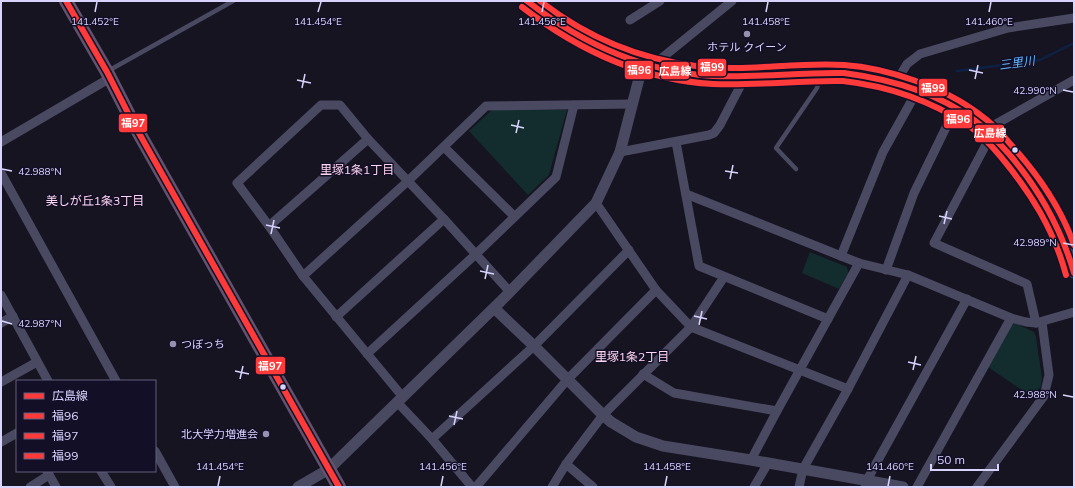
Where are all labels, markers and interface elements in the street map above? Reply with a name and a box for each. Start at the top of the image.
text: 141.452°E [71,15,119,28]
text: 141.454°E [294,15,342,28]
text: 141.456°E [518,15,566,28]
text: 141.458°E [742,15,790,28]
text: 141.460°E [965,15,1013,28]
marker: ホテル クイーン [742,29,752,39]
place label: ホテル クイーン [707,40,787,54]
water label: 三里川 [998,52,1038,72]
line badge: 福99 [697,58,727,77]
line badge: 福96 [624,60,654,80]
text: 福99 [700,60,724,74]
line badge: 広島線 [660,61,690,80]
text: 福96 [627,63,651,77]
text: 広島線 [659,64,692,78]
line badge: 福99 [918,78,948,97]
text: 福99 [921,81,945,95]
text: 42.990°N [1013,84,1057,97]
line badge: 福96 [943,109,973,129]
text: 福96 [946,112,970,126]
line badge: 福97 [118,113,148,133]
text: 福97 [121,116,145,130]
line badge: 広島線 [974,124,1005,143]
text: 広島線 [974,126,1007,140]
unlabelled marker [1010,145,1020,155]
district label: 里塚1条1丁目 [320,162,394,177]
text: 42.988°N [18,165,62,178]
district label: 美しが丘1条3丁目 [46,193,144,208]
text: 42.989°N [1013,236,1057,249]
text: 42.987°N [18,317,62,330]
place label: つぼっち [181,337,225,351]
marker: つぼっち [168,339,178,349]
district label: 里塚1条2丁目 [595,349,669,364]
line badge: 福97 [255,356,286,375]
text: 福97 [258,359,282,373]
legend [16,380,156,472]
unlabelled marker [278,382,288,392]
text: 広島線 [52,388,88,403]
text: 42.988°N [1013,388,1057,401]
text: 福96 [52,408,78,423]
place label: 北大学力増進会 [181,427,258,441]
text: 福97 [52,428,78,443]
marker: 北大学力増進会 [261,429,271,439]
scale bar [931,446,998,472]
text: 福99 [52,448,78,463]
text: 50 m [937,452,965,467]
text: 141.454°E [196,460,244,473]
text: 141.456°E [419,460,467,473]
text: 141.458°E [643,460,691,473]
text: 141.460°E [866,460,914,473]

